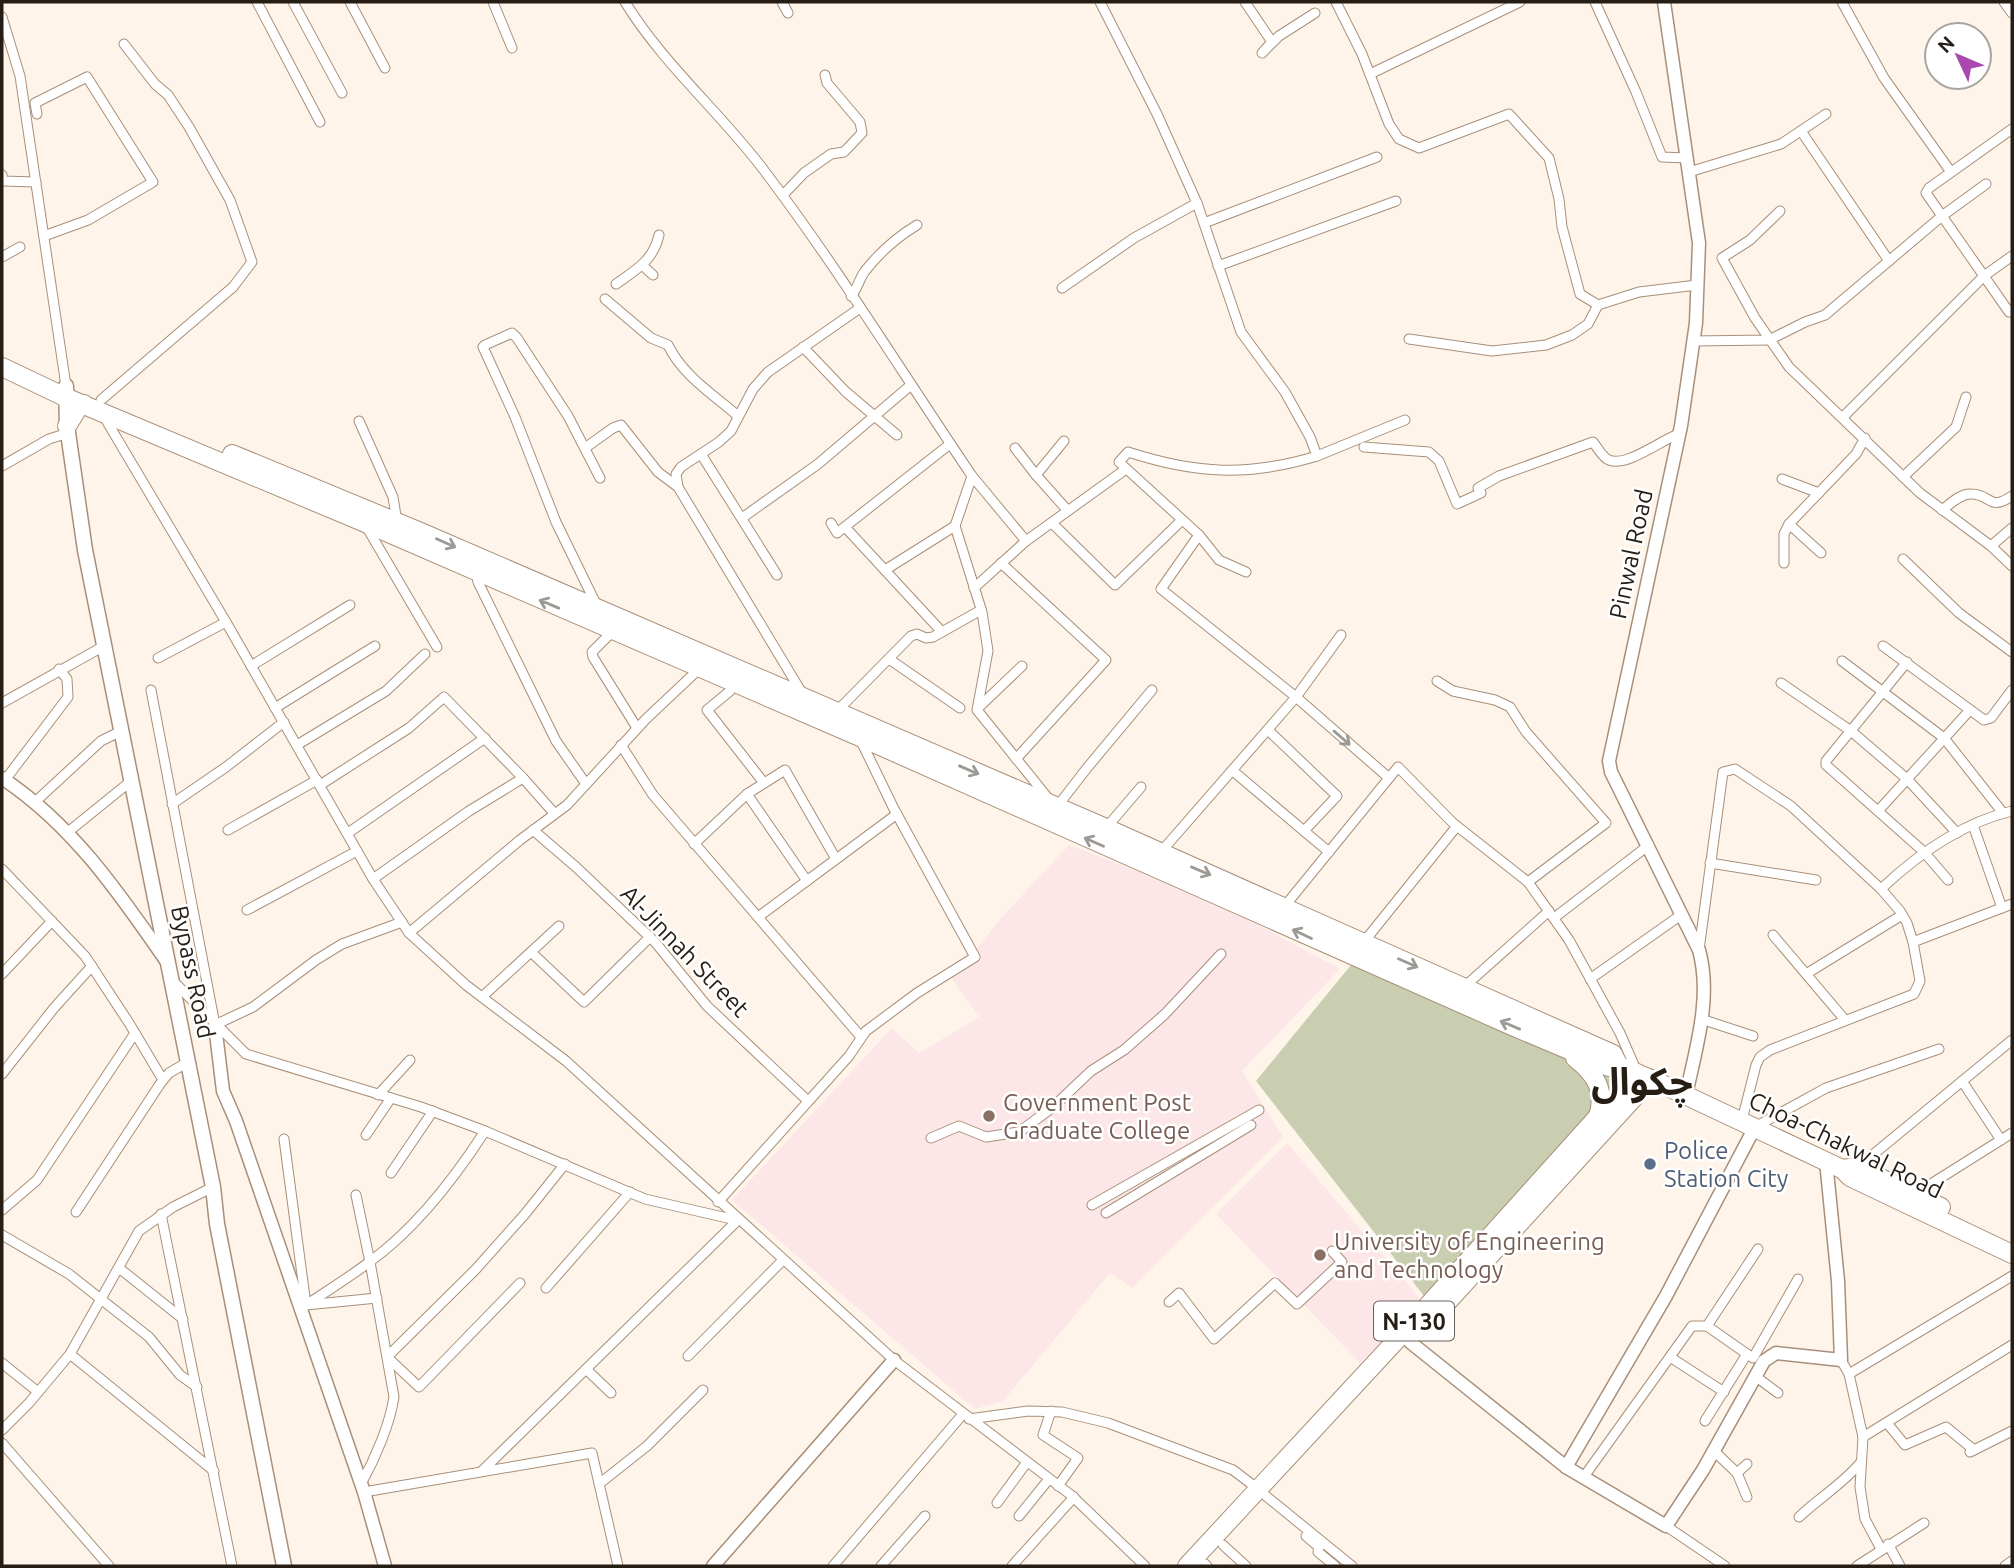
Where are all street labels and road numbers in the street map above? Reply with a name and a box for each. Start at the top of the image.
street label: Pinwal Road [1604,487,1658,621]
street label: Al-Jinnah Street [616,880,755,1023]
street label: Bypass Road [166,903,220,1041]
street label: Choa-Chakwal Road [1744,1086,1948,1204]
road number: N-130 [1374,1302,1454,1340]

